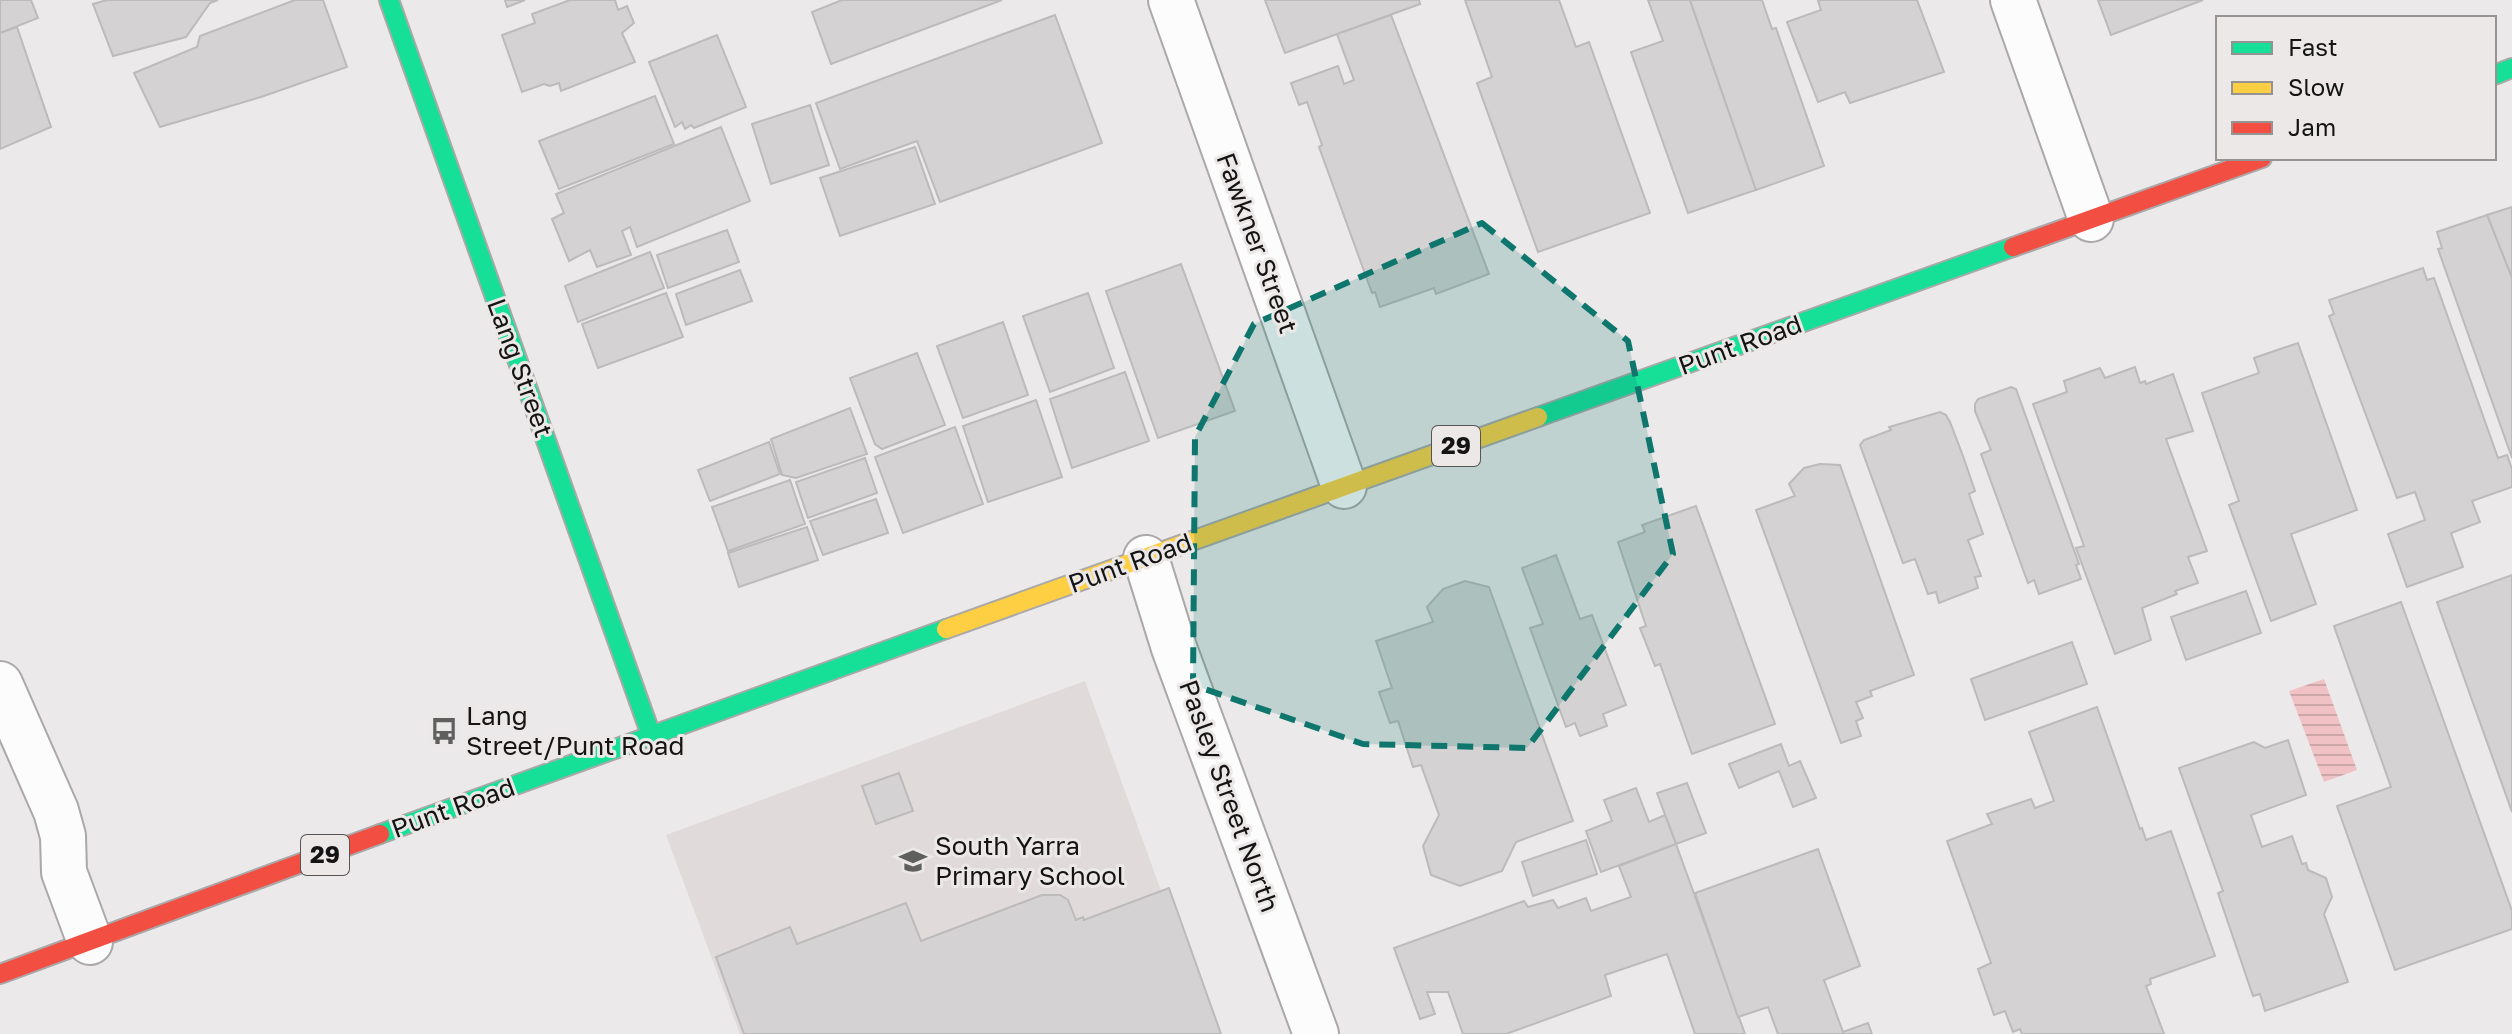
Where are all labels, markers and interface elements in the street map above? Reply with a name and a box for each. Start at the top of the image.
legend [2216,16,2496,160]
text: Fast [2288,32,2338,61]
text: Slow [2288,72,2344,101]
text: Jam [2288,112,2336,141]
street label: Fawkner Street [1210,148,1304,337]
street label: Lang Street [481,294,560,441]
street label: Punt Road [1674,308,1806,381]
road number: 29 [1432,426,1480,466]
street label: Punt Road [1064,526,1196,599]
street label: Pasley Street North [1173,676,1286,916]
place label: Lang Street/Punt Road [466,700,685,761]
bus stop icon: Lang Street/Punt Road [429,716,459,746]
street label: Punt Road [387,771,519,844]
place label: South Yarra Primary School [935,830,1125,891]
road number: 29 [301,835,349,875]
school or university icon: South Yarra Primary School [898,846,928,876]

